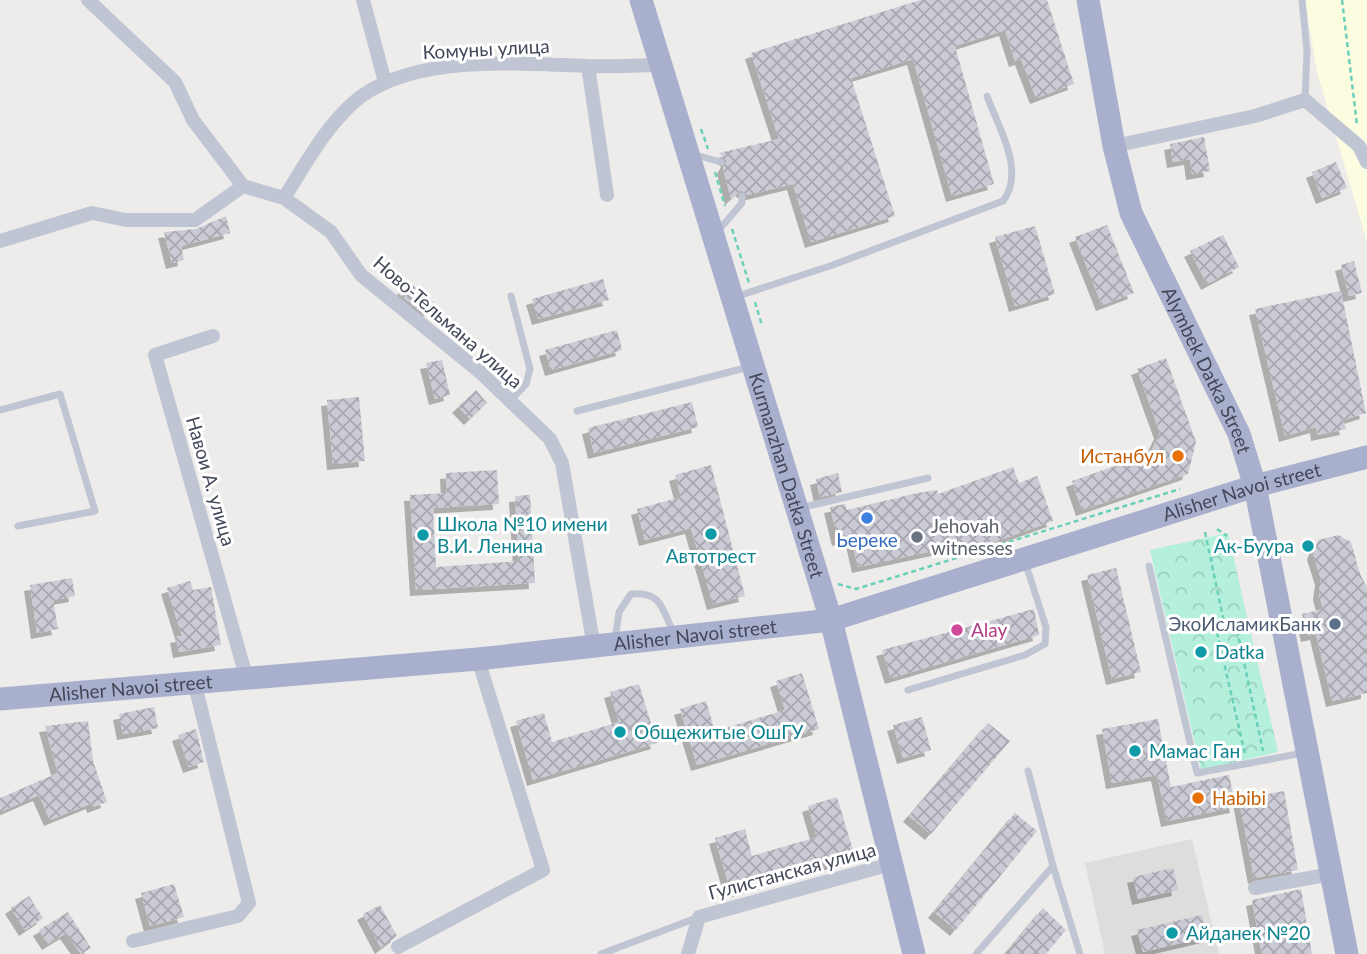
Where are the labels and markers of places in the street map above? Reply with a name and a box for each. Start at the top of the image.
place label: Истанбул [1080,444,1164,467]
marker: Истанбул [1170,448,1186,464]
marker: Ьереке [859,510,875,526]
place label: Школа №10 имени В.И. Ленина [437,512,608,557]
place label: Jehovah witnesses [931,514,1013,559]
marker: Автотрест [703,526,719,542]
marker: Школа №10 имени В.И. Ленина [415,527,431,543]
place label: Ьереке [836,528,898,551]
marker: Jehovah witnesses [909,529,925,545]
place label: Ак-Буура [1214,534,1294,557]
marker: Ак-Буура [1300,538,1316,554]
place label: Автотрест [666,544,757,567]
place label: ЭкоИсламикБанк [1168,612,1321,635]
marker: ЭкоИсламикБанк [1327,616,1343,632]
place label: Alay [971,618,1008,641]
marker: Alay [949,622,965,638]
place label: Datka [1215,640,1264,663]
marker: Datka [1193,644,1209,660]
place label: Общежитые ОшГУ [634,720,803,743]
marker: Общежитые ОшГУ [612,724,628,740]
place label: Мамас Ган [1149,739,1240,762]
marker: Мамас Ган [1127,743,1143,759]
place label: Habibi [1212,786,1266,809]
marker: Habibi [1190,790,1206,806]
place label: Айданек №20 [1186,921,1310,944]
marker: Айданек №20 [1164,925,1180,941]

